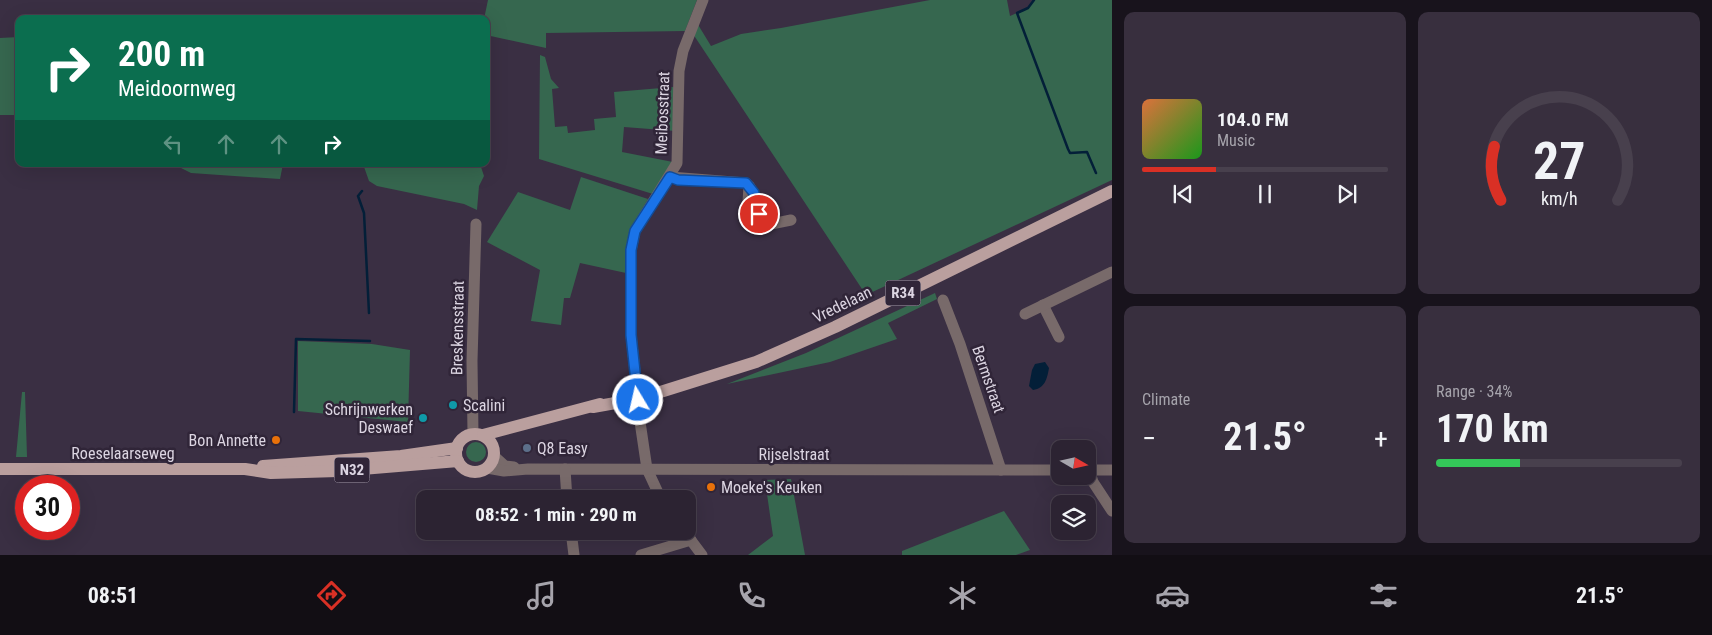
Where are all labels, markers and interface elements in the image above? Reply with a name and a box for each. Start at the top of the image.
text: 200 m [118,34,205,75]
icon: right [35,35,100,100]
street label: Meibosstraat [652,71,673,155]
text: Meidoornweg [118,76,236,101]
text: 104.0 FM [1217,108,1289,131]
icon: left [159,130,187,158]
icon: ahead [212,130,240,158]
icon: ahead [265,130,293,158]
icon: right [318,130,346,158]
text: Music [1217,131,1255,150]
text: 27 [1533,131,1585,192]
icon: previous [1169,180,1197,208]
icon: pause [1251,180,1279,208]
icon: next [1333,180,1361,208]
text: km/h [1541,188,1577,209]
pin [738,193,780,235]
icon: arrive [745,200,773,228]
street label: Breskensstraat [447,280,468,375]
road number: R34 [886,280,920,306]
street label: Vredelaan [810,282,875,327]
street label: Bermstraat [968,343,1009,416]
position arrow [611,373,663,425]
text: Range · 34% [1436,382,1512,401]
text: Climate [1142,390,1190,409]
place label: Scalini [463,396,505,415]
marker: Scalini [447,399,459,411]
place label: Schrijnwerken Deswaef [325,400,413,437]
text: 170 km [1436,407,1549,451]
marker: Schrijnwerken Deswaef [417,412,429,424]
text: 21.5° [1223,415,1307,459]
text: − [1142,422,1156,455]
text: + [1374,422,1388,455]
place label: Bon Annette [189,431,266,450]
marker: Bon Annette [270,434,282,446]
place label: Q8 Easy [537,439,588,458]
north arrow [1051,440,1096,485]
map controls [1051,440,1096,540]
marker: Q8 Easy [521,442,533,454]
street label: Roeselaarseweg [71,444,175,463]
street label: Rijselstraat [759,445,830,464]
road number: N32 [334,458,370,482]
speed limit sign: 30 [15,475,80,540]
place label: Moeke's Keuken [721,478,822,497]
marker: Moeke's Keuken [705,481,717,493]
button: layers [1051,495,1096,540]
text: 08:52 · 1 min · 290 m [475,503,637,526]
icon: directions [314,578,349,613]
icon: music [524,578,559,613]
icon: phone [734,578,769,613]
icon: climate [945,578,980,613]
icon: car [1155,578,1190,613]
icon: filters [1366,578,1401,613]
text: 08:51 [88,583,138,608]
text: 21.5° [1576,583,1624,608]

